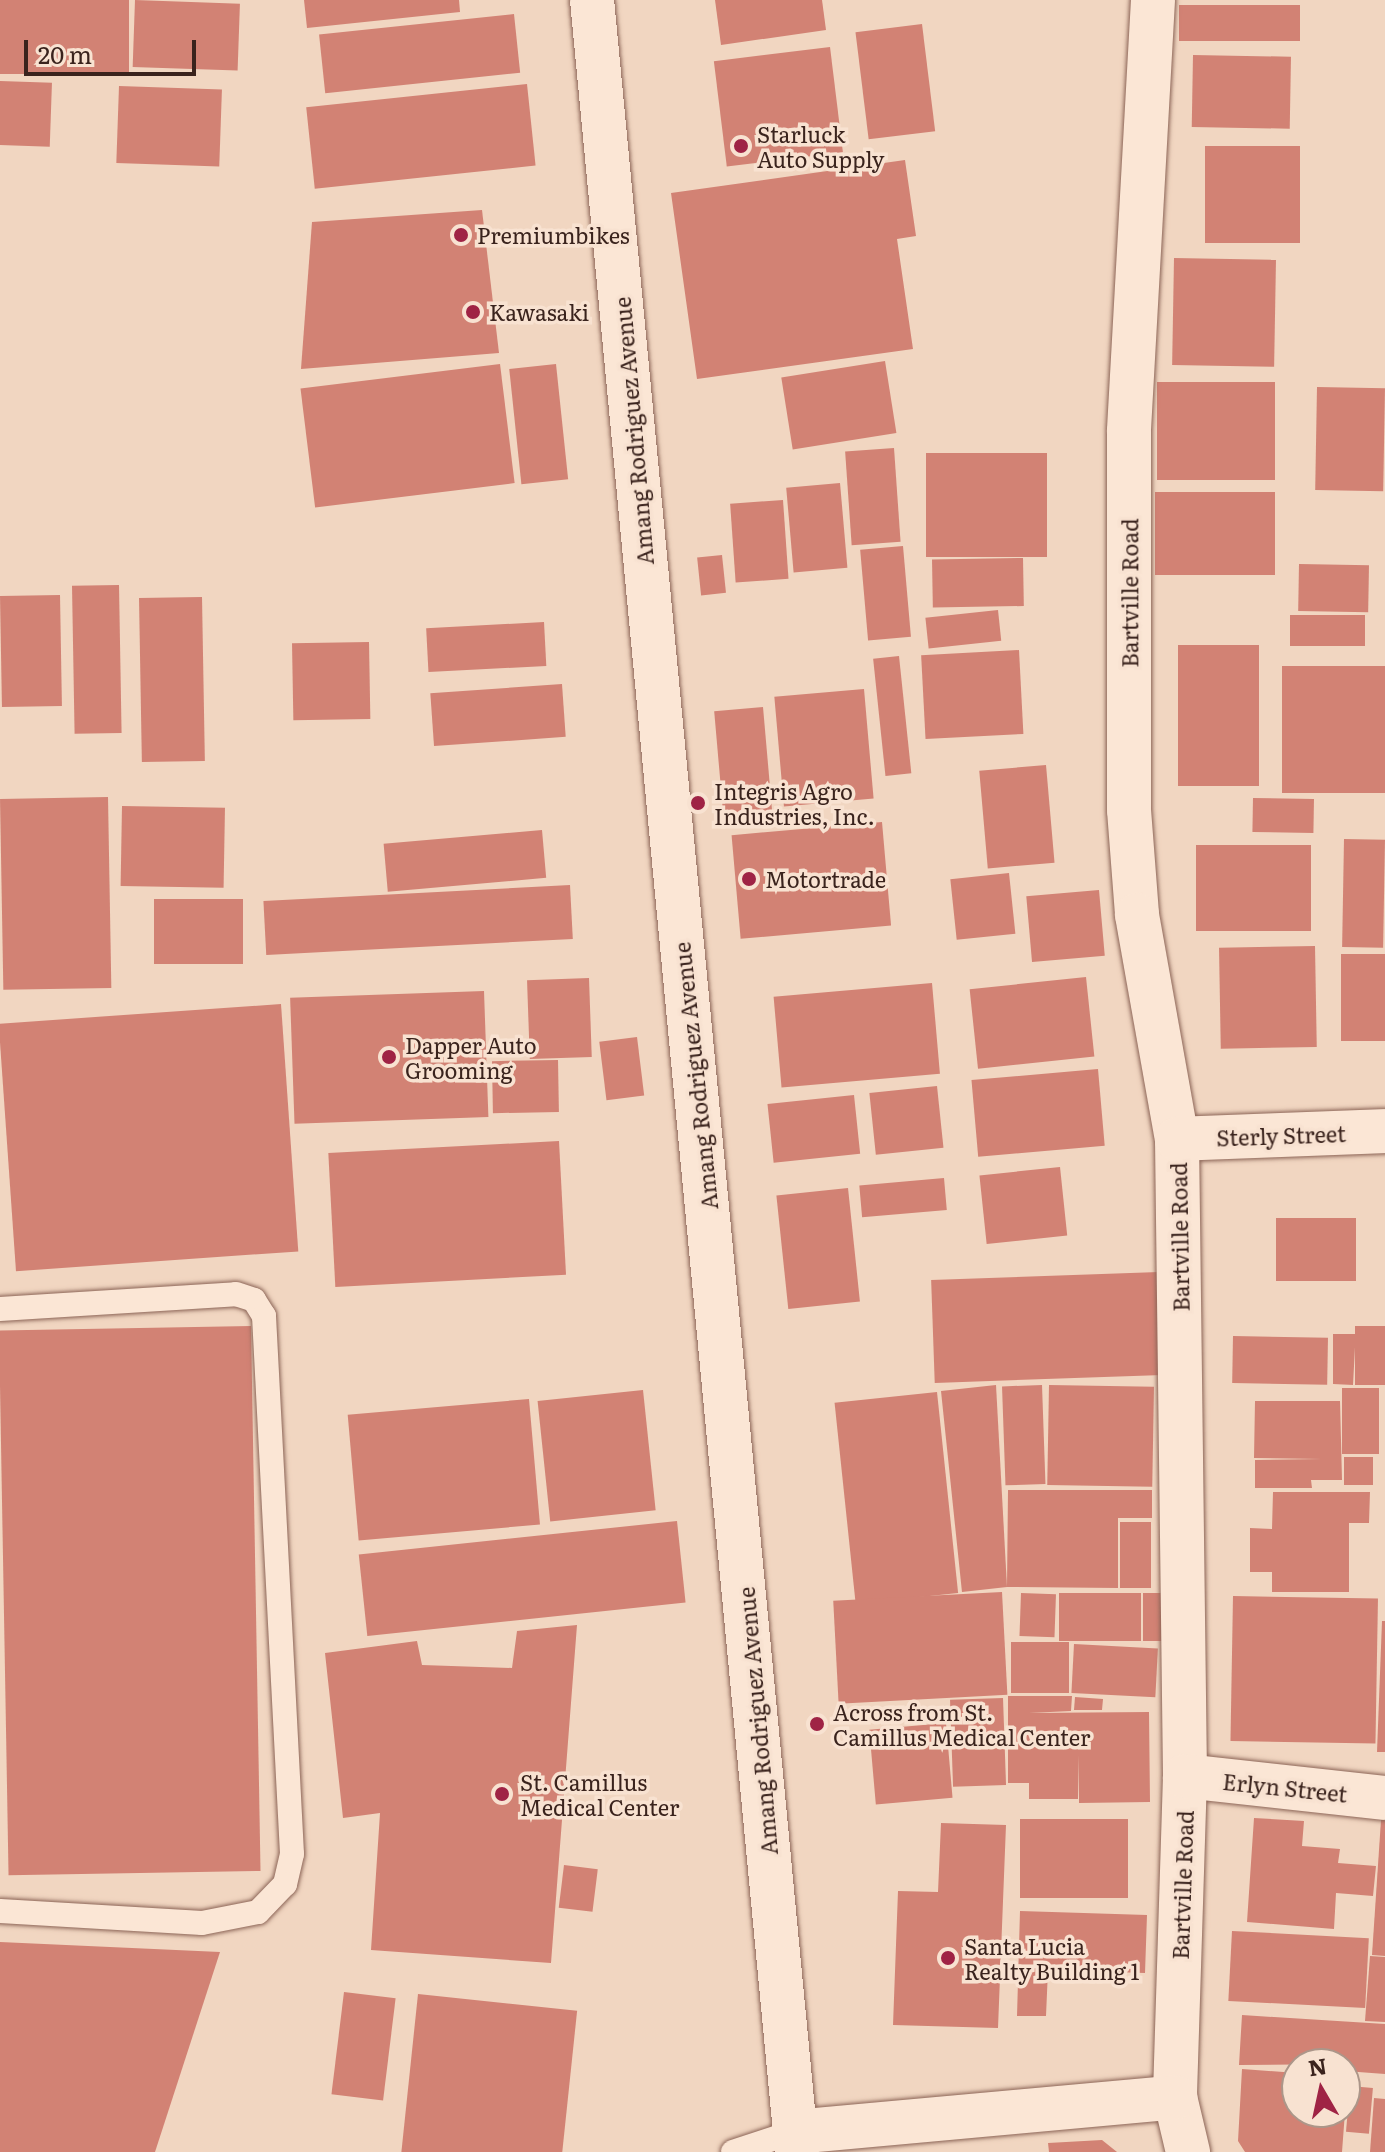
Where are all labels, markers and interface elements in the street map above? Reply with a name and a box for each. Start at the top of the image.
scale bar [28,24,200,74]
text: 20 m [38,36,92,71]
place label: Starluck Auto Supply [757,120,884,172]
marker: Starluck Auto Supply [732,137,750,155]
place label: Premiumbikes [477,222,630,248]
marker: Premiumbikes [452,226,470,244]
street label: Amang Rodriguez Avenue [608,296,658,566]
place label: Kawasaki [489,299,589,325]
marker: Kawasaki [464,303,482,321]
street label: Bartville Road [1116,518,1142,668]
place label: Integris Agro Industries, Inc. [714,777,875,828]
marker: Integris Agro Industries, Inc. [689,794,707,812]
place label: Motortrade [765,866,886,892]
marker: Motortrade [740,870,758,888]
street label: Amang Rodriguez Avenue [668,941,722,1211]
place label: Dapper Auto Grooming [405,1031,537,1082]
marker: Dapper Auto Grooming [380,1048,398,1066]
street label: Sterly Street [1216,1120,1346,1150]
street label: Bartville Road [1164,1162,1194,1312]
street label: Amang Rodriguez Avenue [732,1586,782,1856]
place label: Across from St. Camillus Medical Center [833,1698,1090,1750]
marker: Across from St. Camillus Medical Center [808,1715,826,1733]
street label: Erlyn Street [1221,1767,1349,1807]
place label: St. Camillus Medical Center [520,1768,679,1820]
marker: St. Camillus Medical Center [491,1783,513,1805]
street label: Bartville Road [1166,1810,1198,1960]
place label: Santa Lucia Realty Building 1 [964,1932,1139,1984]
marker: Santa Lucia Realty Building 1 [939,1949,957,1967]
north arrow [1281,2048,1361,2128]
text: N [1306,2048,1329,2084]

